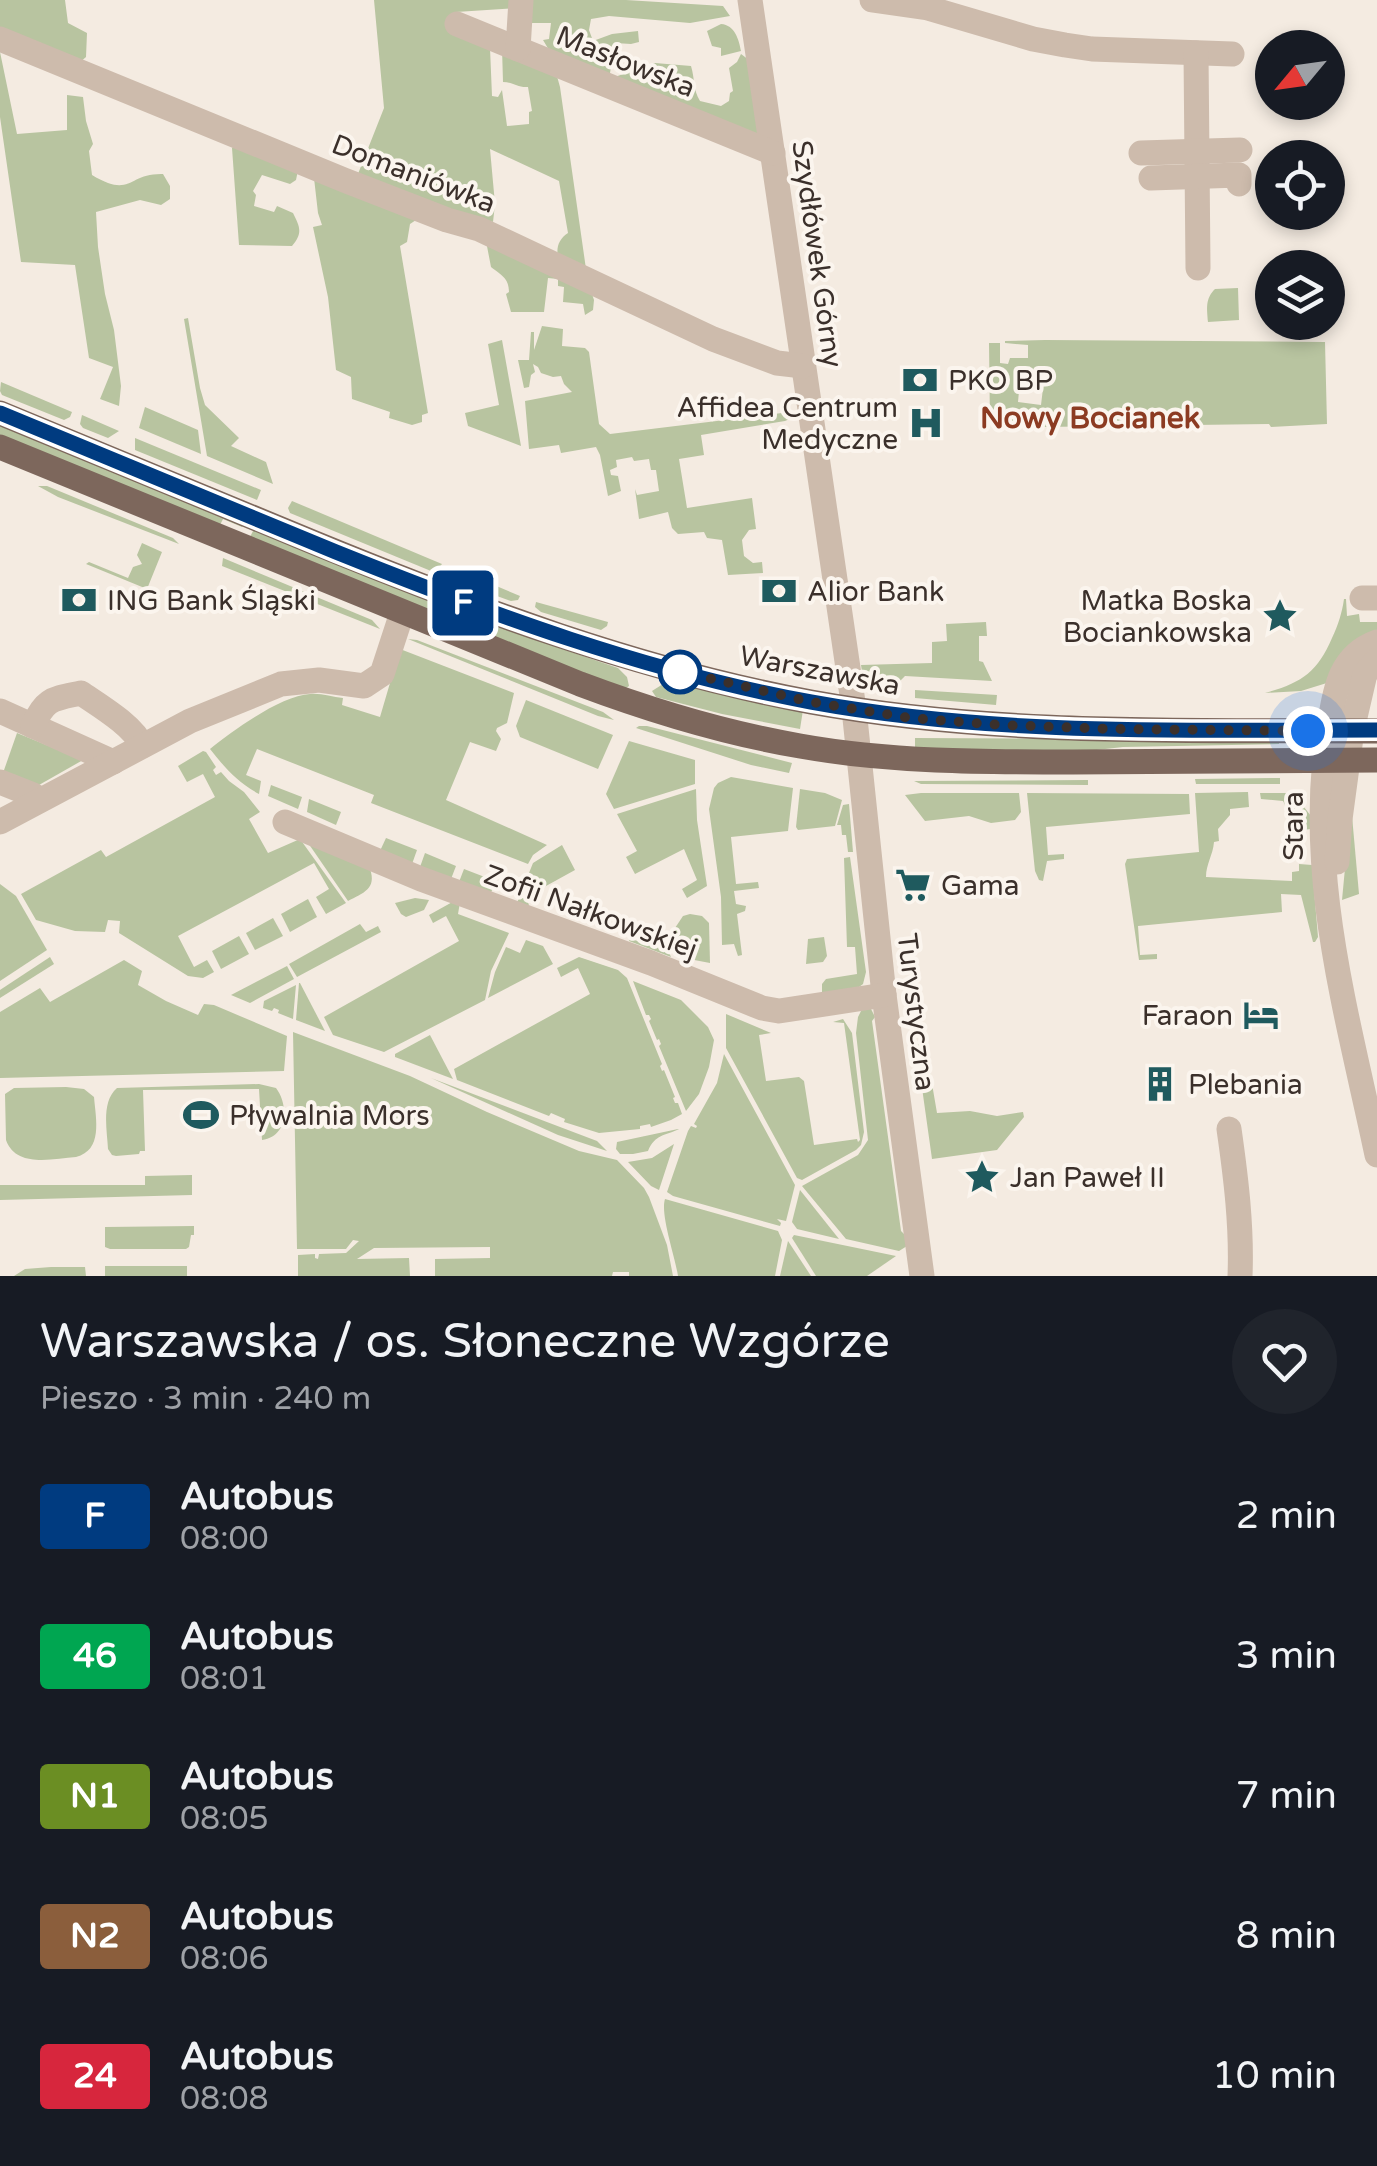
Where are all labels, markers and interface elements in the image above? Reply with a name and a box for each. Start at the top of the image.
street label: Masłowska [551,19,700,105]
north arrow [1255,30,1345,120]
map controls [1255,30,1345,340]
street label: Domaniówka [327,127,500,221]
street label: Szydłówek Górny [784,138,850,370]
button: locate [1255,140,1345,230]
button: layers [1255,250,1345,340]
bank icon: PKO BP [901,361,939,399]
place label: PKO BP [948,364,1053,398]
place label: Affidea Centrum Medyczne [677,391,898,457]
district label: Nowy Bocianek [980,400,1200,437]
hospital icon: Affidea Centrum Medyczne [907,404,945,442]
line badge: F [430,570,496,636]
bank icon: Alior Bank [760,572,798,610]
place label: Alior Bank [807,575,944,609]
bank icon: ING Bank Śląski [60,581,98,619]
text: F [452,582,474,624]
place label: ING Bank Śląski [107,584,316,618]
place label: Matka Boska Bociankowska [1063,584,1252,650]
place icon: Matka Boska Bociankowska [1261,597,1299,635]
street label: Warszawska [737,639,903,703]
unlabelled marker [659,651,701,693]
your location [1283,706,1333,756]
street label: Stara [1277,791,1311,861]
street label: Zofii Nałkowskiej [479,857,702,966]
supermarket icon: Gama [894,866,932,904]
place label: Gama [941,869,1019,903]
street label: Turystyczna [889,931,943,1093]
hotel icon: Faraon [1242,996,1280,1034]
place label: Faraon [1142,999,1233,1033]
building icon: Plebania [1141,1065,1179,1103]
place label: Plebania [1188,1068,1303,1102]
sports icon: Pływalnia Mors [182,1096,220,1134]
place label: Pływalnia Mors [229,1099,430,1133]
place icon: Jan Paweł II [963,1158,1001,1196]
place label: Jan Paweł II [1010,1161,1165,1195]
button: heart [1232,1309,1337,1414]
text: Warszawska / os. Słoneczne Wzgórze [40,1313,890,1371]
text: Pieszo · 3 min · 240 m [40,1380,371,1418]
text: Autobus [180,1474,334,1520]
text: 2 min [1236,1493,1337,1539]
text: F [84,1495,106,1537]
text: 08:00 [180,1520,269,1558]
text: Autobus [180,1614,334,1660]
text: 3 min [1236,1633,1337,1679]
text: 46 [73,1635,117,1677]
text: 08:01 [180,1660,269,1698]
text: Autobus [180,1754,334,1800]
text: 7 min [1236,1773,1337,1819]
text: N1 [70,1775,120,1817]
text: 08:05 [180,1800,269,1838]
text: Autobus [180,1894,334,1940]
text: 8 min [1236,1913,1337,1959]
text: N2 [70,1915,120,1957]
text: 08:06 [180,1940,269,1978]
text: Autobus [180,2034,334,2080]
text: 10 min [1212,2053,1337,2099]
text: 24 [73,2055,117,2097]
text: 08:08 [180,2080,269,2118]

